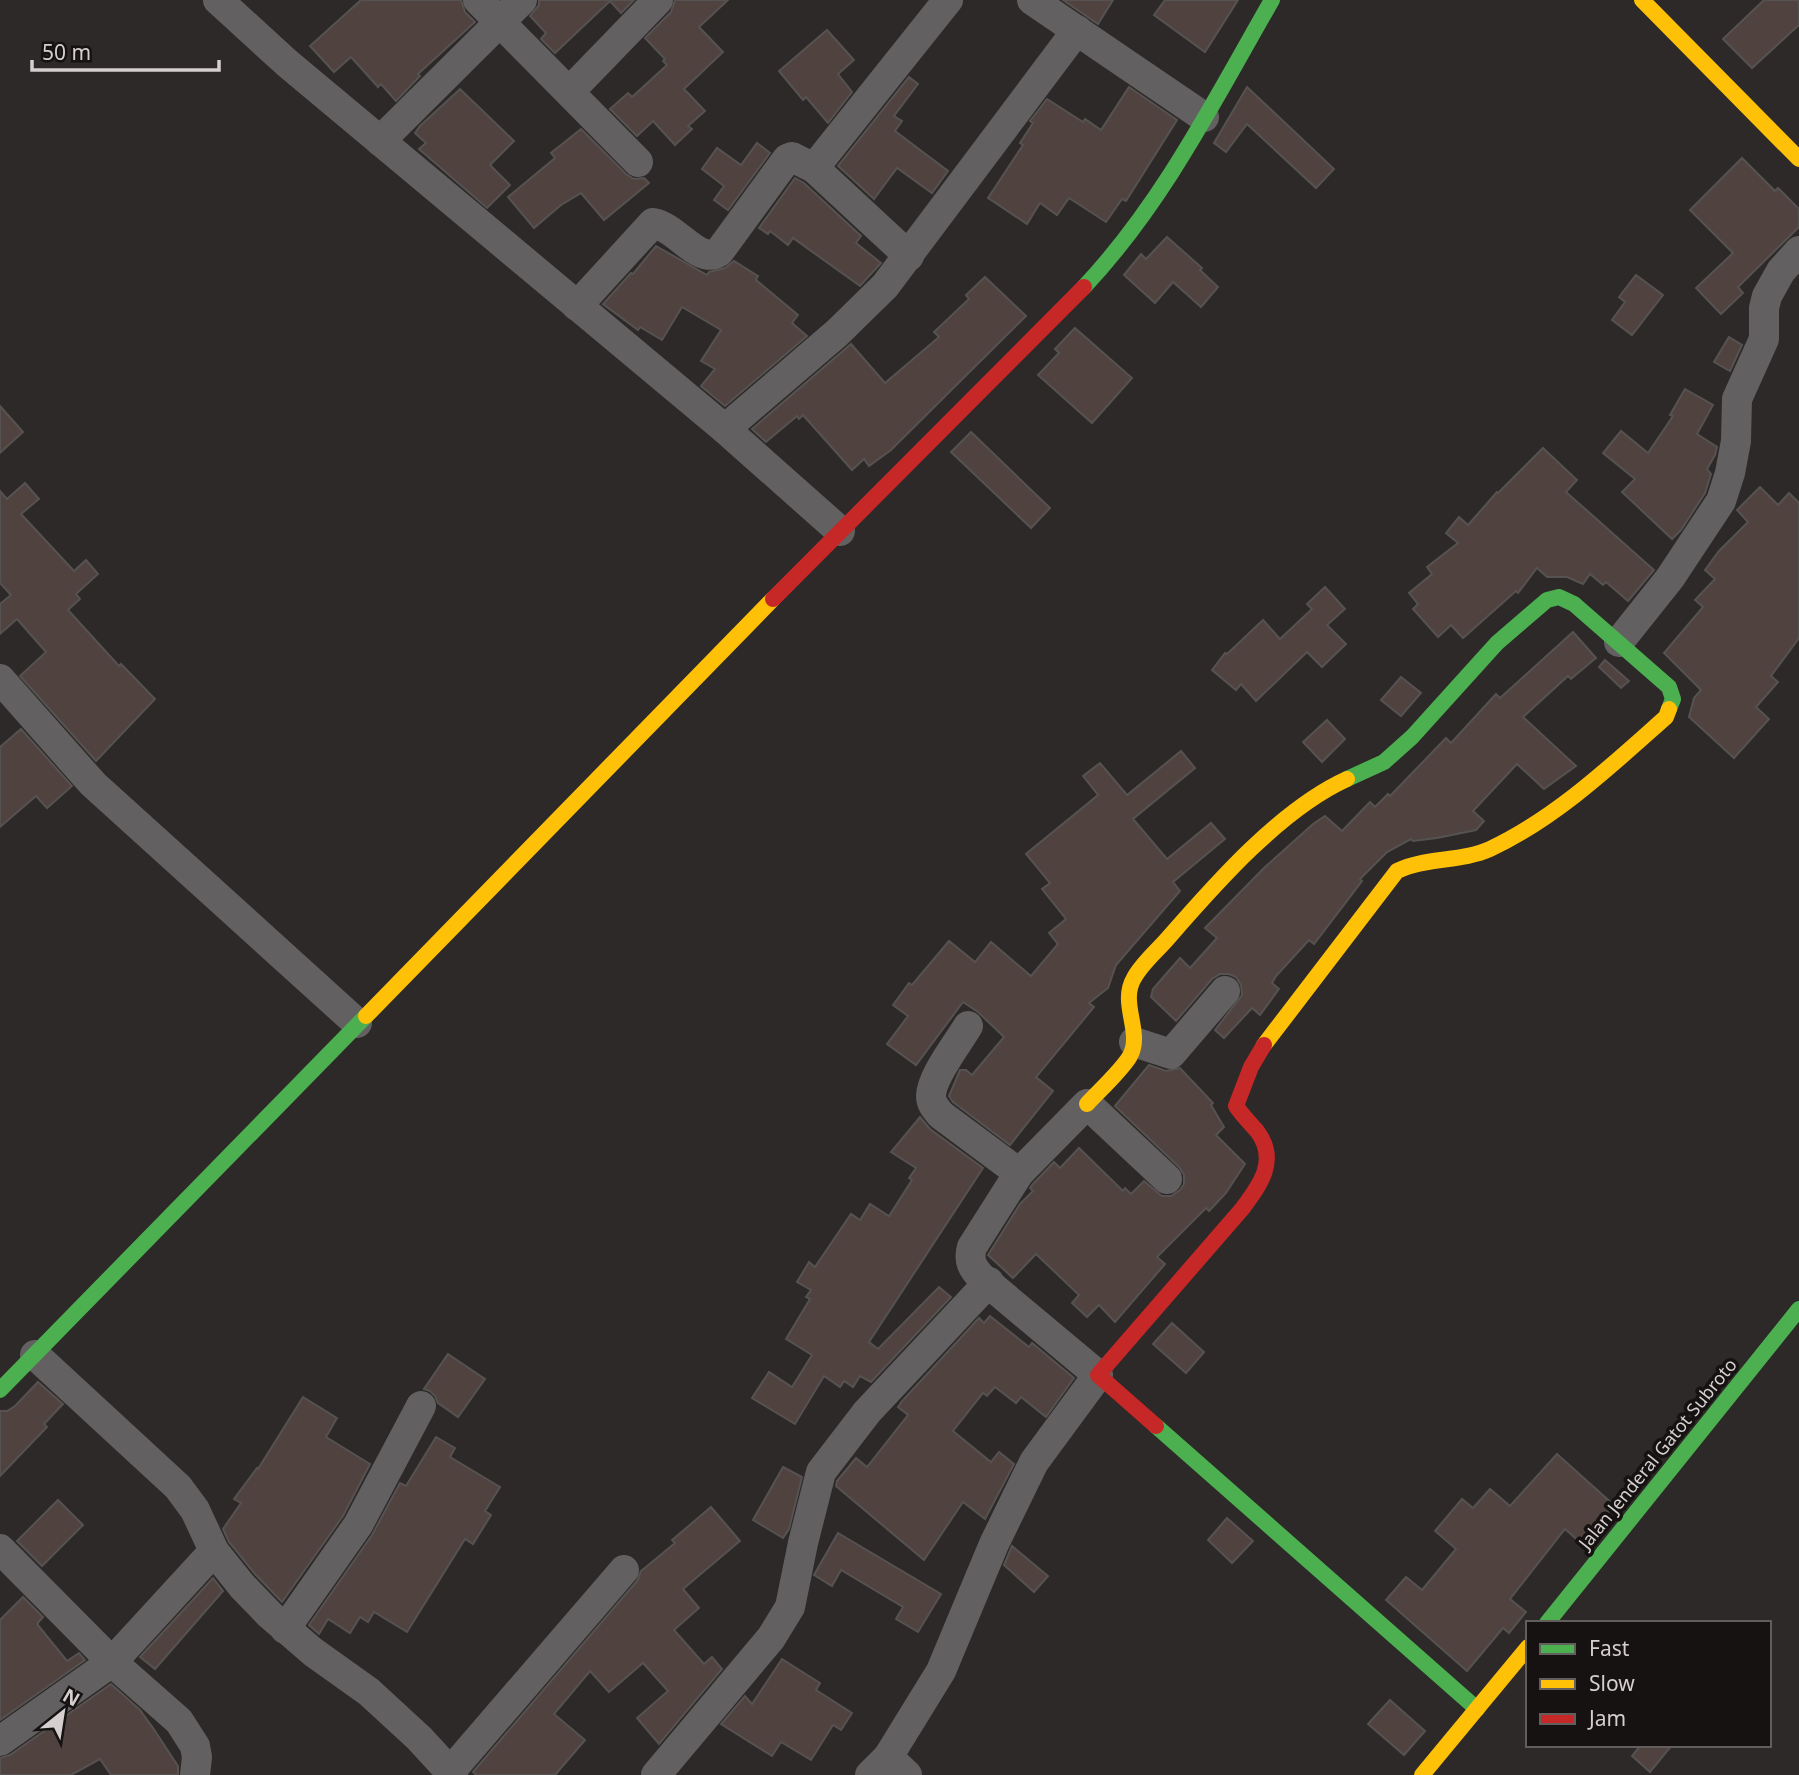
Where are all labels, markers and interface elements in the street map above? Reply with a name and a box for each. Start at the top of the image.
scale bar [32,28,219,72]
text: 50 m [42,38,91,66]
street label: Jalan Jenderal Gatot Subroto [1572,1353,1742,1555]
legend [1526,1621,1771,1747]
text: Fast [1589,1634,1630,1662]
text: Slow [1589,1669,1635,1697]
north arrow [28,1677,98,1747]
text: N [58,1682,85,1712]
text: Jam [1587,1704,1626,1732]

